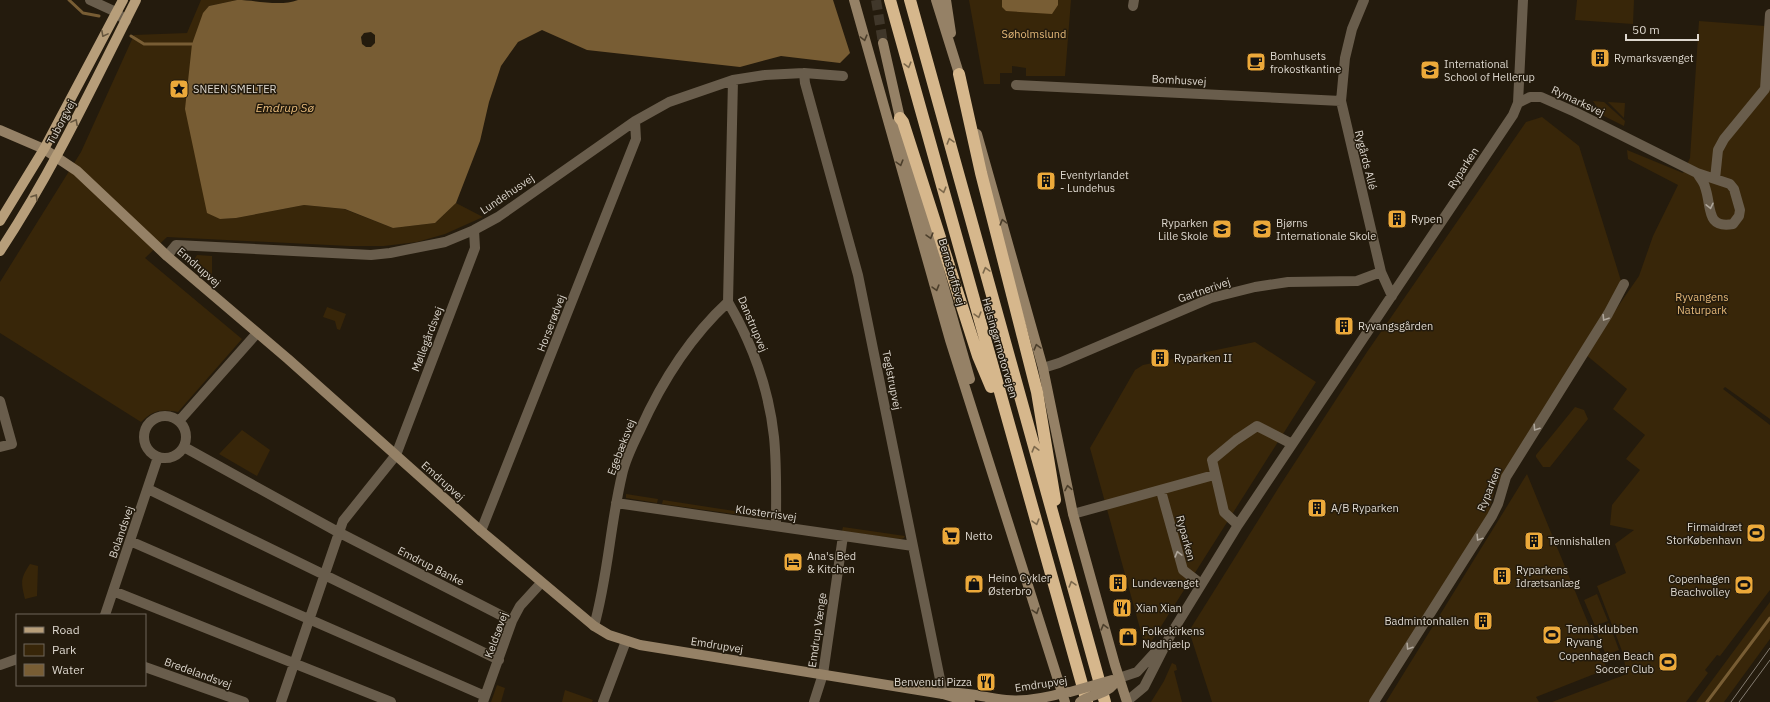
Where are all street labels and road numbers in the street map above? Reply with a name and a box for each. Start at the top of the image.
street label: Bomhusvej [1151,72,1207,88]
street label: Rymarksvej [1549,83,1607,119]
street label: Tuborgvej [43,97,79,147]
street label: Rygårds Allé [1352,129,1380,191]
street label: Ryparken [1444,145,1482,191]
street label: Lundehusvej [477,171,537,217]
street label: Bernstorffsvej [936,237,968,307]
street label: Emdrupvej [174,244,224,290]
street label: Gartnerivej [1176,274,1232,306]
street label: Horserødvej [534,292,568,354]
street label: Danstrupvej [735,294,771,354]
street label: Helsingørmotorvejen [979,296,1021,400]
street label: Møllegårdsvej [408,305,446,373]
street label: Teglstrupvej [879,349,905,411]
street label: Egebæksvej [604,417,638,477]
street label: Emdrupvej [419,458,467,504]
street label: Ryparken [1474,465,1504,513]
street label: Klosterrisvej [735,502,797,524]
street label: Bolandsvej [106,504,136,560]
street label: Ryparken [1173,514,1199,562]
street label: Emdrup Banke [395,543,467,589]
street label: Emdrup Vænge [805,592,829,668]
street label: Keldsøvej [481,610,511,660]
street label: Emdrupvej [690,634,744,656]
street label: Bredelandsvej [163,654,233,692]
street label: Emdrupvej [1014,673,1068,695]

